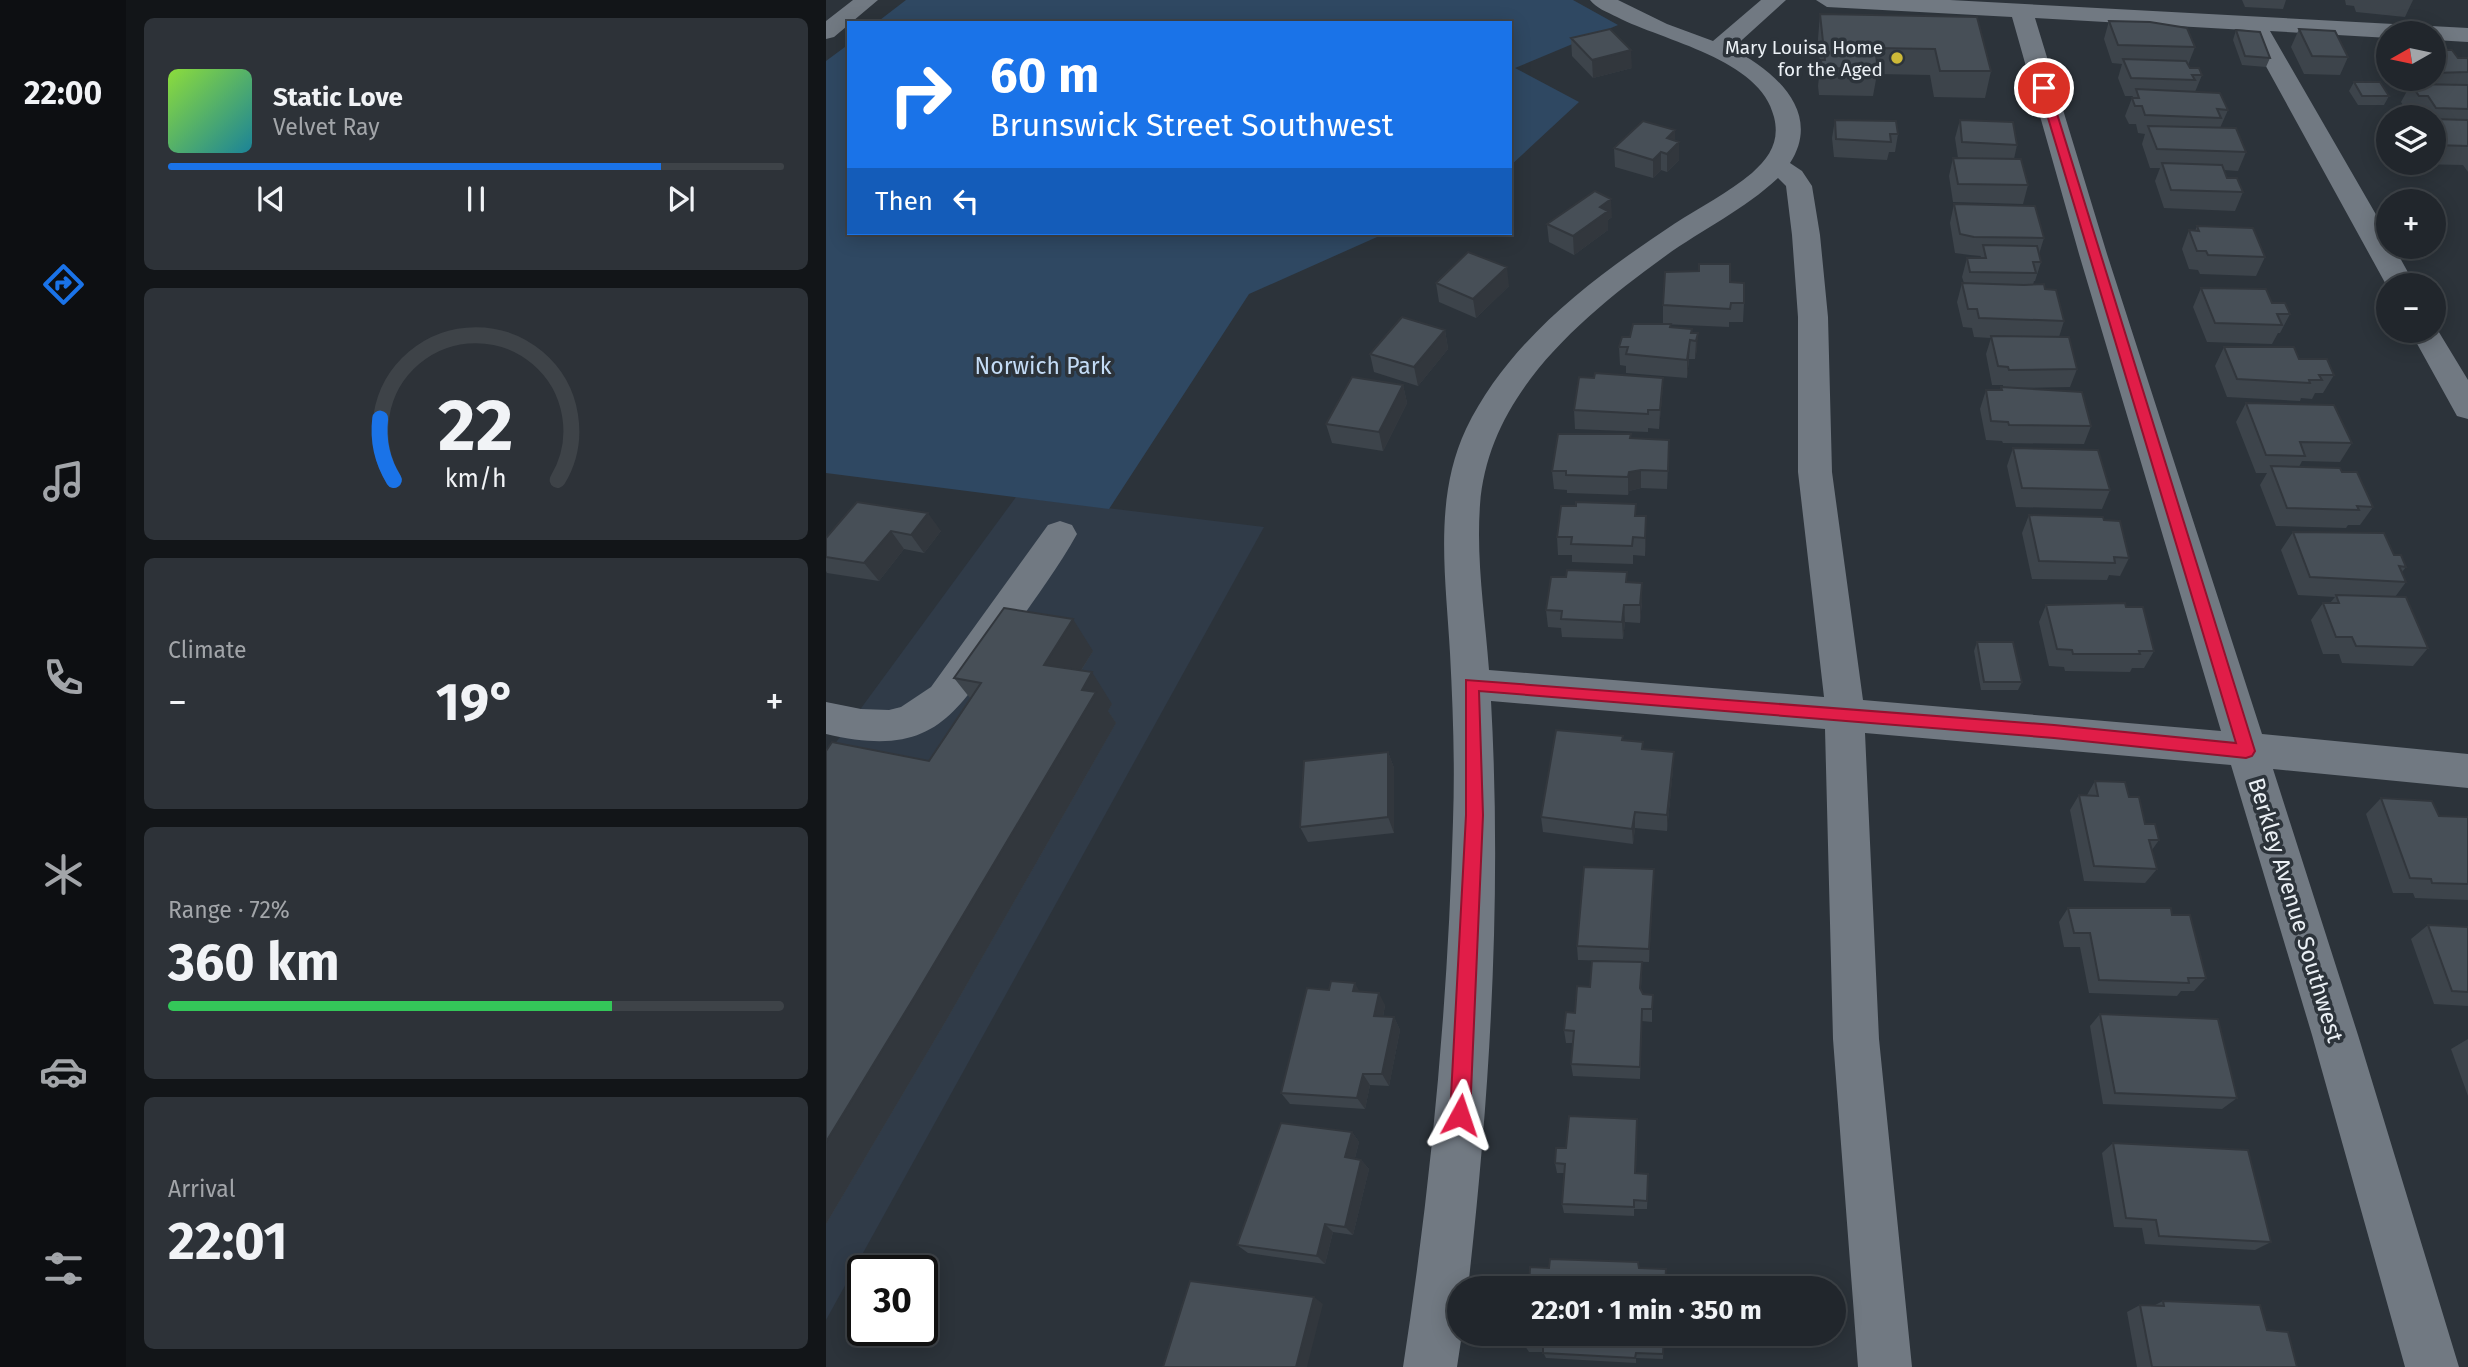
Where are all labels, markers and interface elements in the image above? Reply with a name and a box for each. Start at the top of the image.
north arrow [2376,21,2446,91]
map controls [2376,21,2446,343]
place label: Mary Louisa Home for the Aged [1725,36,1883,81]
text: 60 m [990,46,1099,105]
icon: right [875,49,966,140]
marker: Mary Louisa Home for the Aged [1889,50,1905,66]
pin [2014,58,2074,118]
icon: arrive [2025,69,2063,107]
text: 22:00 [24,74,102,112]
text: Static Love [273,82,403,113]
button: layers [2376,105,2446,175]
text: Brunswick Street Southwest [990,106,1393,144]
text: Velvet Ray [273,113,380,141]
icon: previous [252,180,290,218]
icon: pause [457,180,495,218]
icon: next [662,180,700,218]
icon: left [947,182,985,220]
text: Then [875,186,933,217]
button: + [2376,189,2446,259]
icon: directions [39,260,88,309]
button: − [2376,273,2446,343]
park label: Norwich Park [975,352,1112,380]
text: 22 [438,382,514,469]
icon: music [39,457,88,506]
text: km/h [445,463,507,493]
text: Climate [168,636,247,664]
icon: phone [39,653,88,702]
text: 19° [436,671,516,734]
text: − [168,679,187,725]
text: + [765,679,784,725]
street label: Berkley Avenue Southwest [2242,774,2350,1046]
icon: climate [39,850,88,899]
text: Range · 72% [168,896,290,924]
text: 360 km [168,931,340,994]
icon: car [39,1047,88,1096]
position arrow [1423,1078,1497,1152]
text: Arrival [168,1175,235,1203]
text: 22:01 [168,1210,288,1273]
icon: filters [39,1244,88,1293]
speed limit sign: 30 [847,1255,938,1346]
text: 22:01 · 1 min · 350 m [1531,1295,1762,1326]

